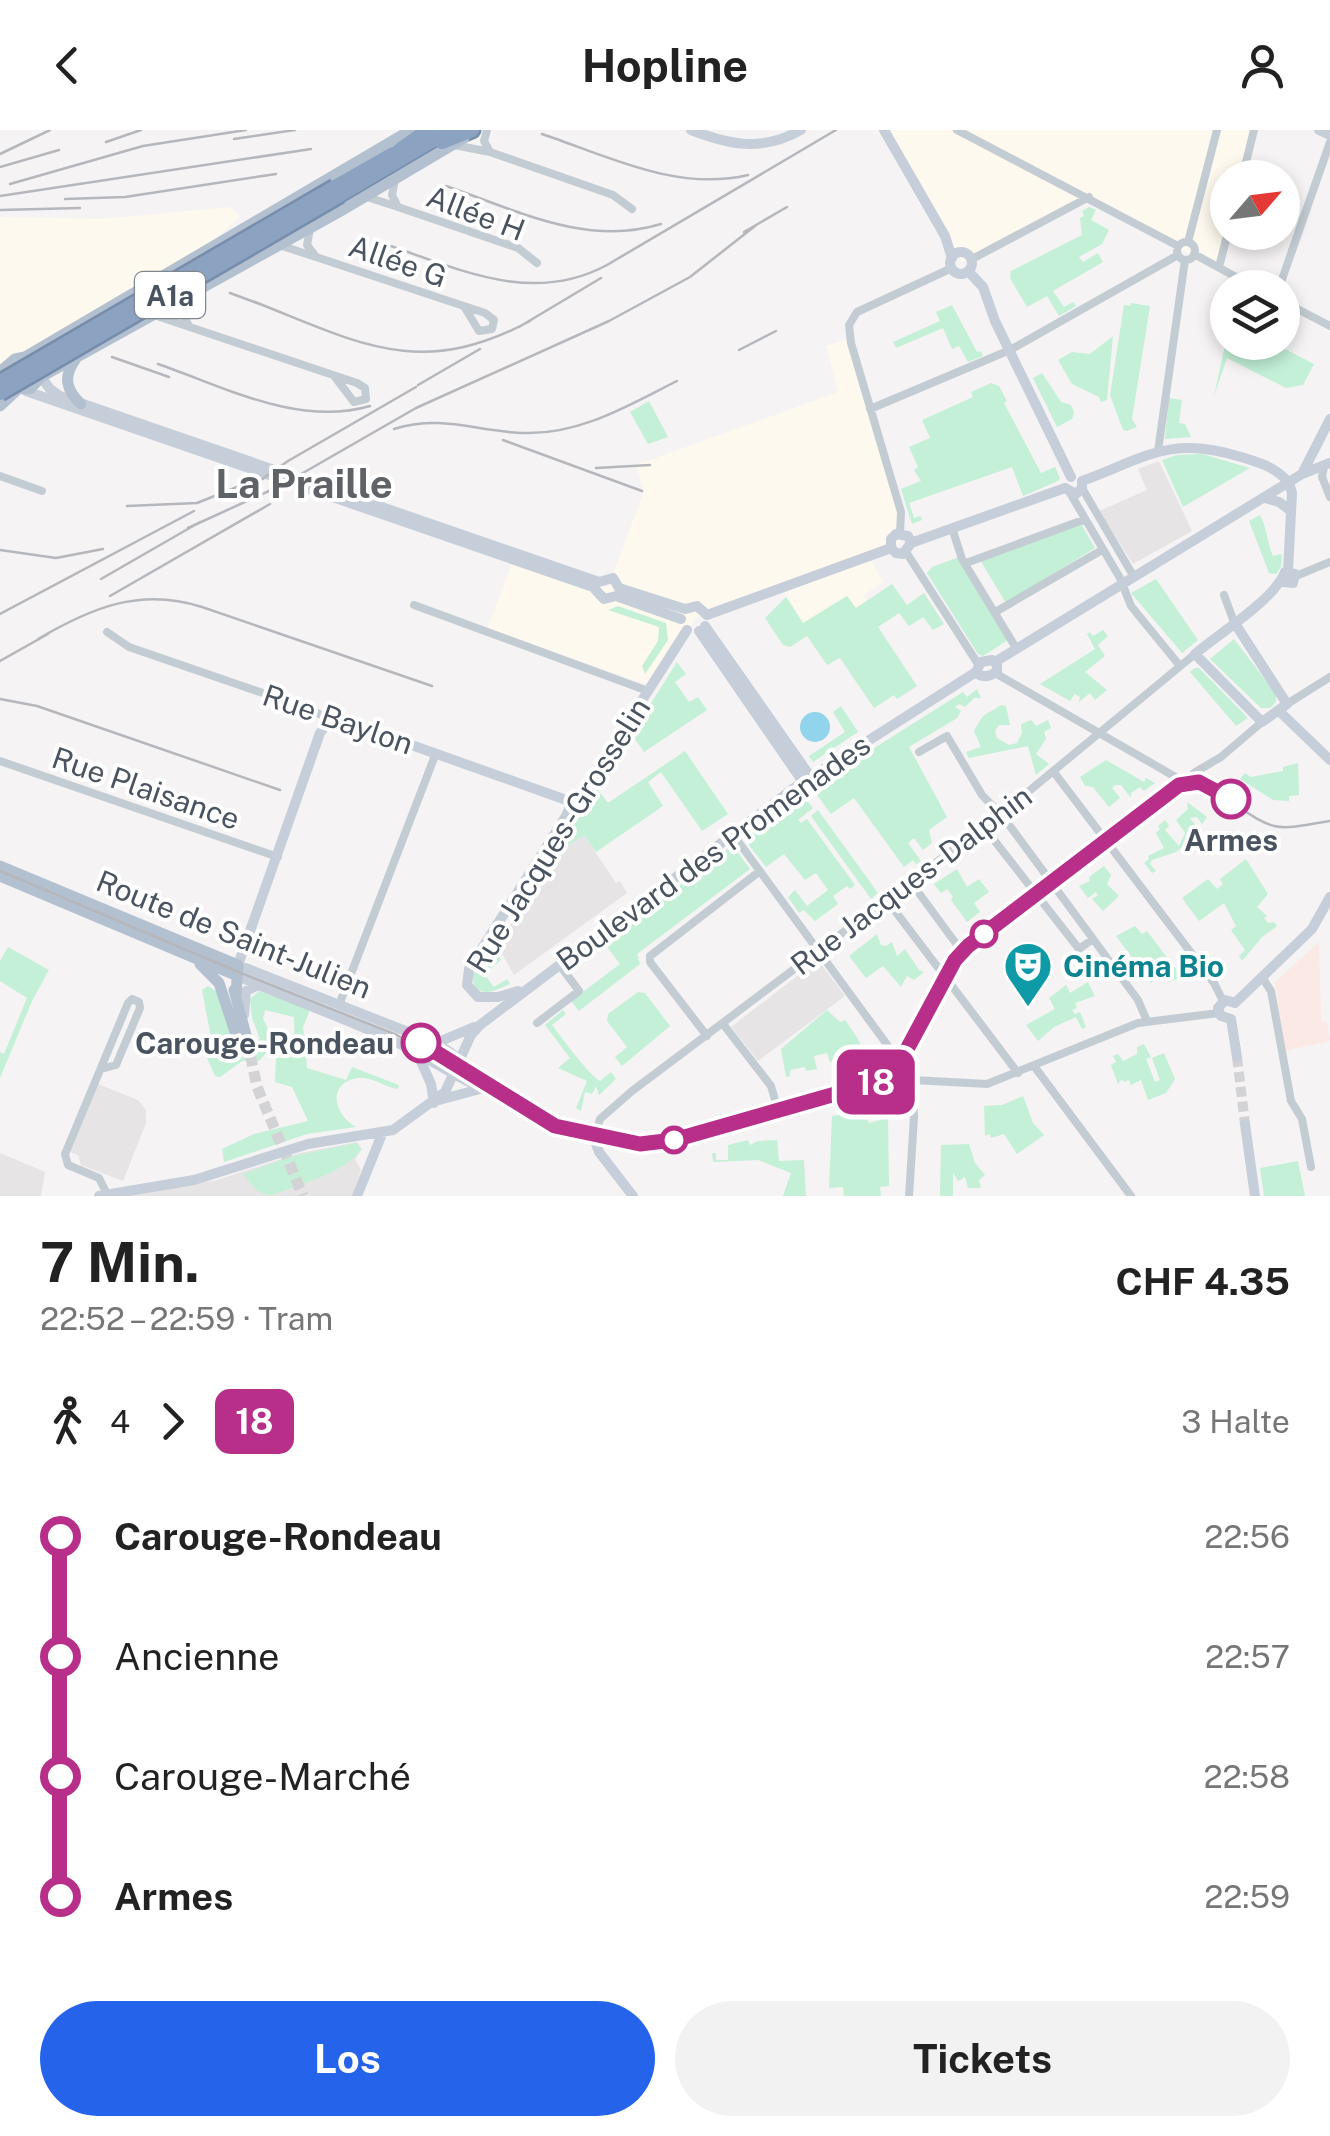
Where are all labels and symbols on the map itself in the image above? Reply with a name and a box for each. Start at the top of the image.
north arrow [1210,160,1300,250]
street label: Allée H [422,178,530,248]
street label: Allée G [344,227,452,295]
road number: A1a [135,272,205,318]
district label: La Praille [215,460,393,507]
street label: Rue Baylon [258,677,418,761]
street label: Rue Jacques-Grosselin [459,691,657,979]
street label: Boulevard des Promenades [549,726,877,978]
street label: Rue Plaisance [48,739,244,837]
street label: Rue Jacques-Dalphin [783,778,1039,982]
marker: Armes [1212,780,1250,818]
place label: Armes [1184,822,1278,858]
street label: Route de Saint-Julien [91,862,377,1006]
unlabelled marker [971,921,997,947]
theatre icon: Cinéma Bio [1002,940,1054,1008]
place label: Cinéma Bio [1063,948,1224,984]
marker: Carouge-Rondeau [402,1024,440,1062]
place label: Carouge-Rondeau [135,1025,394,1061]
line badge: 18 [831,1050,921,1114]
unlabelled marker [661,1127,687,1153]

